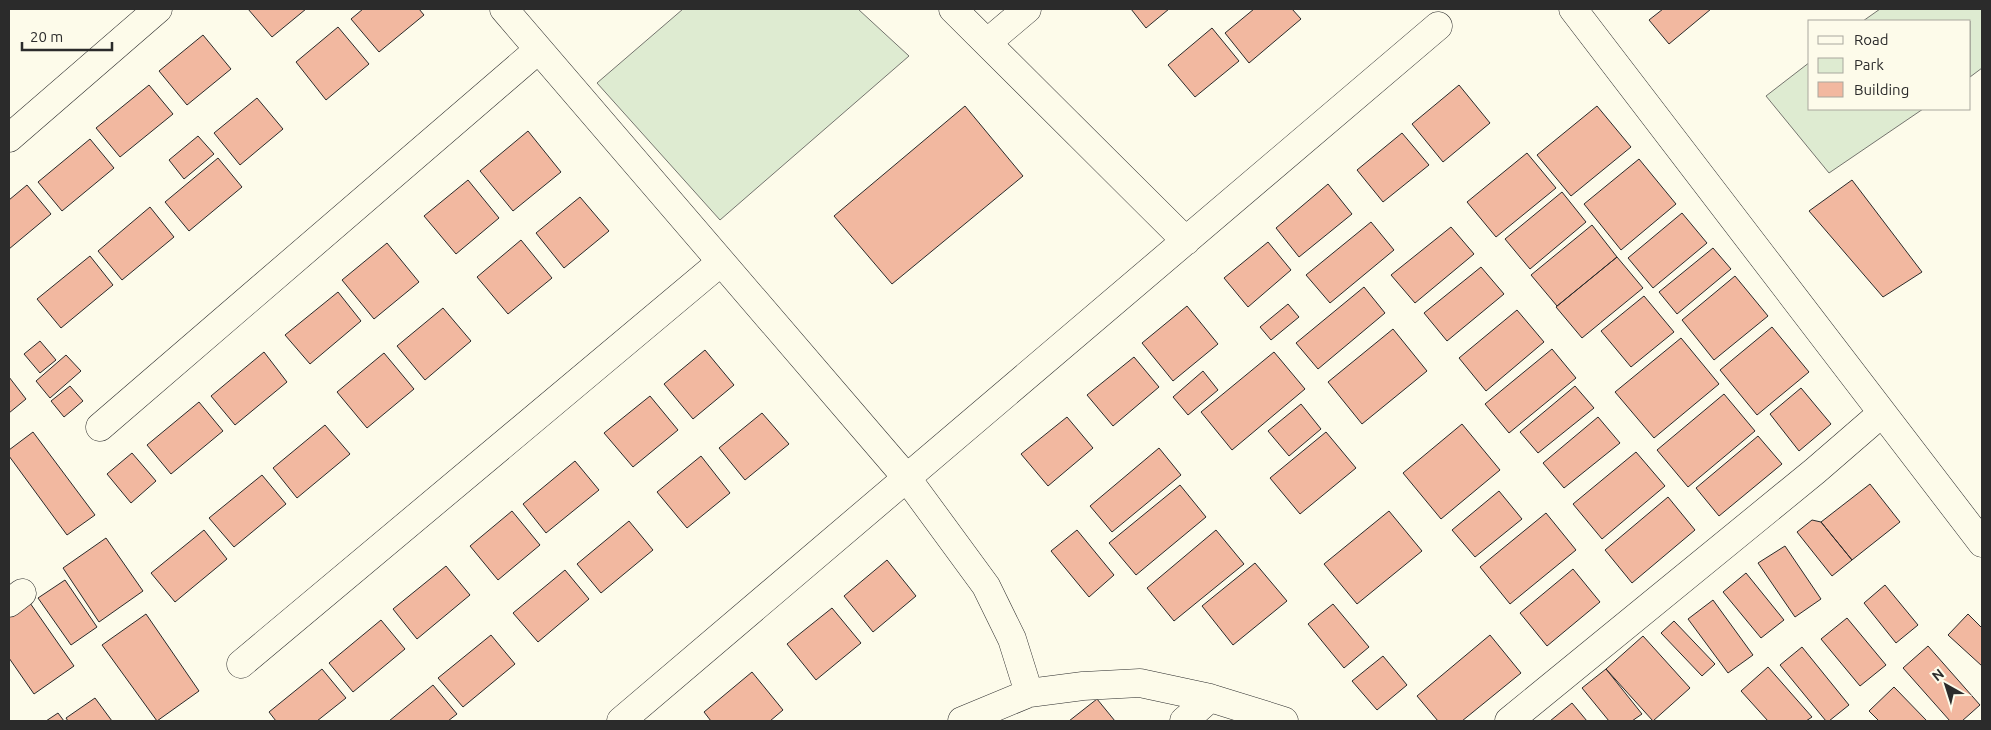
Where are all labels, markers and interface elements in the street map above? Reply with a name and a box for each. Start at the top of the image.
scale bar [22,20,112,52]
legend [1808,20,1971,110]
text: 20 m [30,28,63,45]
text: Road [1854,31,1889,48]
text: Park [1854,56,1884,73]
text: Building [1854,81,1909,98]
north arrow [1921,660,1971,710]
text: N [1929,665,1947,684]

